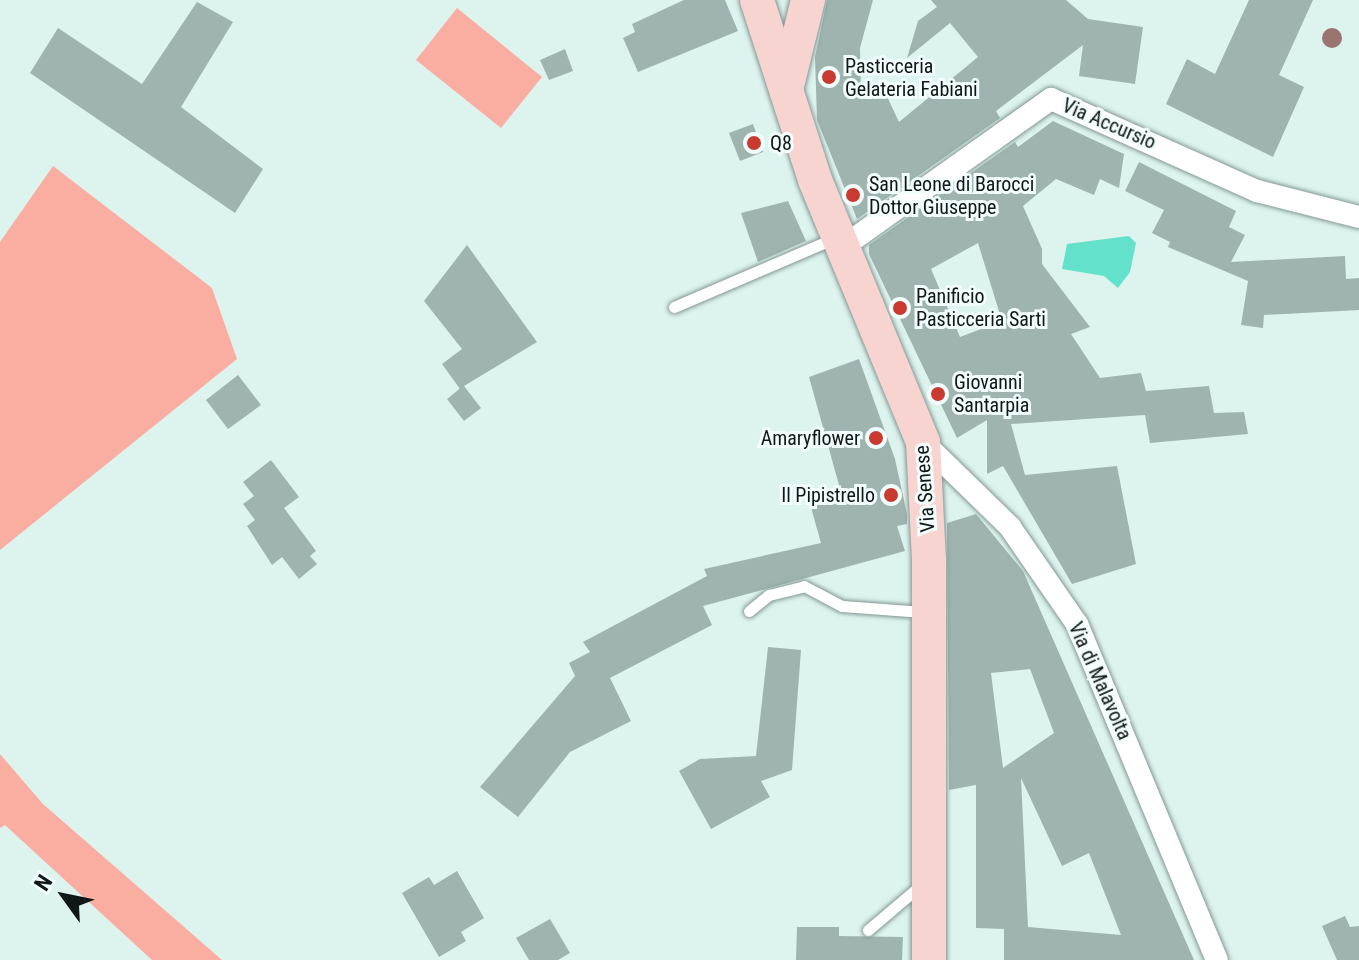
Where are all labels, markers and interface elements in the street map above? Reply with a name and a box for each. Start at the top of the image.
place label: Pasticceria Gelateria Fabiani [845,54,978,101]
marker: Pasticceria Gelateria Fabiani [820,68,838,86]
street label: Via Accursio [1059,94,1159,154]
place label: Q8 [770,131,792,155]
marker: Q8 [745,134,763,152]
place label: San Leone di Barocci Dottor Giuseppe [869,172,1034,219]
marker: San Leone di Barocci Dottor Giuseppe [844,186,862,204]
place label: Panificio Pasticceria Sarti [916,284,1046,331]
marker: Panificio Pasticceria Sarti [891,299,909,317]
place label: Giovanni Santarpia [954,370,1029,417]
marker: Giovanni Santarpia [929,385,947,403]
place label: Amaryflower [761,426,860,450]
marker: Amaryflower [867,429,885,447]
street label: Via Senese [910,445,940,533]
place label: Il Pipistrello [781,483,875,507]
marker: Il Pipistrello [882,486,900,504]
street label: Via di Malavolta [1063,618,1137,744]
north arrow [24,856,104,936]
text: N [29,870,58,895]

